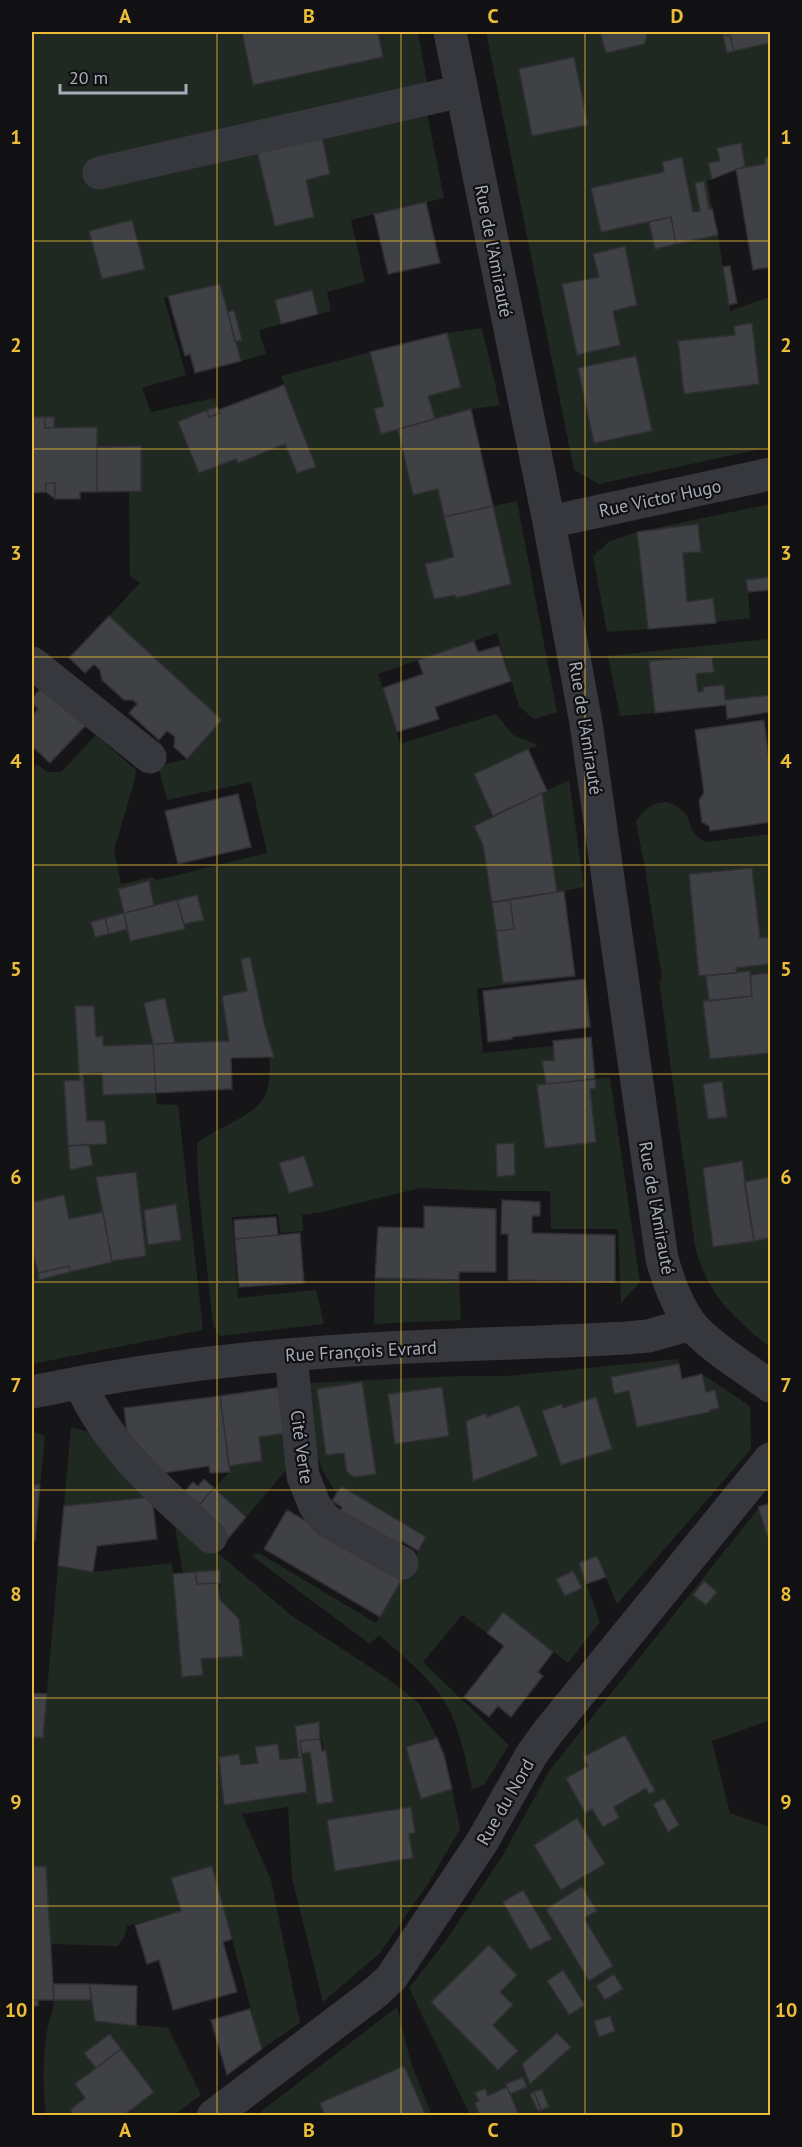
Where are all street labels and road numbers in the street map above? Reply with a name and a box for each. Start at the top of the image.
street label: Rue de l'Amirauté [470,183,518,319]
street label: Rue Victor Hugo [597,474,723,522]
street label: Rue de l'Amirauté [564,660,608,796]
street label: Rue de l'Amirauté [634,1140,680,1276]
street label: Rue François Evrard [284,1336,438,1366]
street label: Cité Verte [285,1409,319,1485]
street label: Rue du Nord [471,1755,539,1849]

